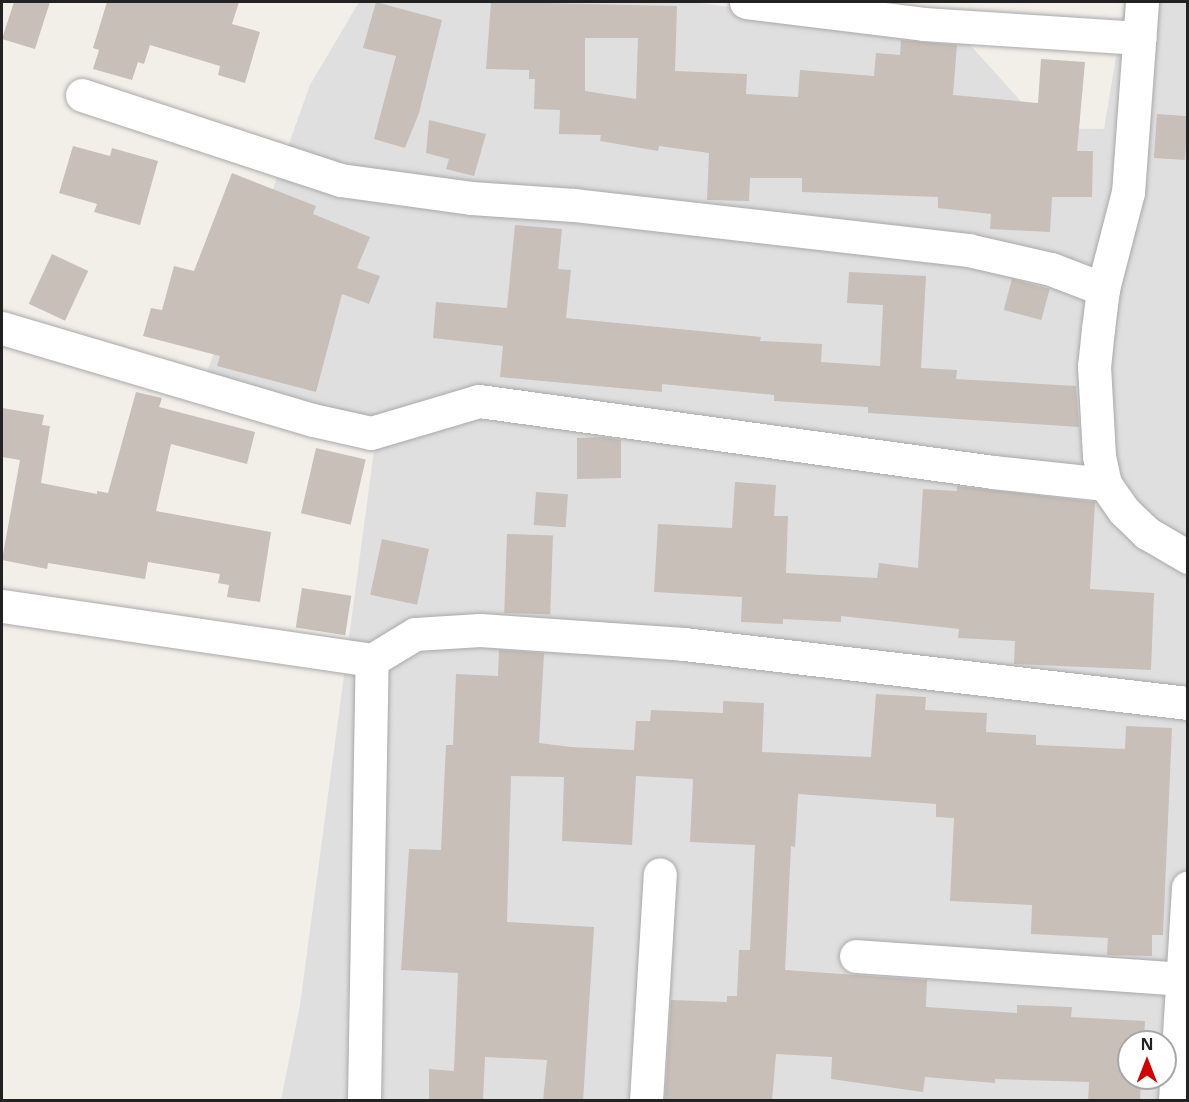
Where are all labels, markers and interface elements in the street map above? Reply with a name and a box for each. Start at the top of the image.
north arrow [1117,1030,1177,1090]
text: N [1140,1033,1154,1055]

